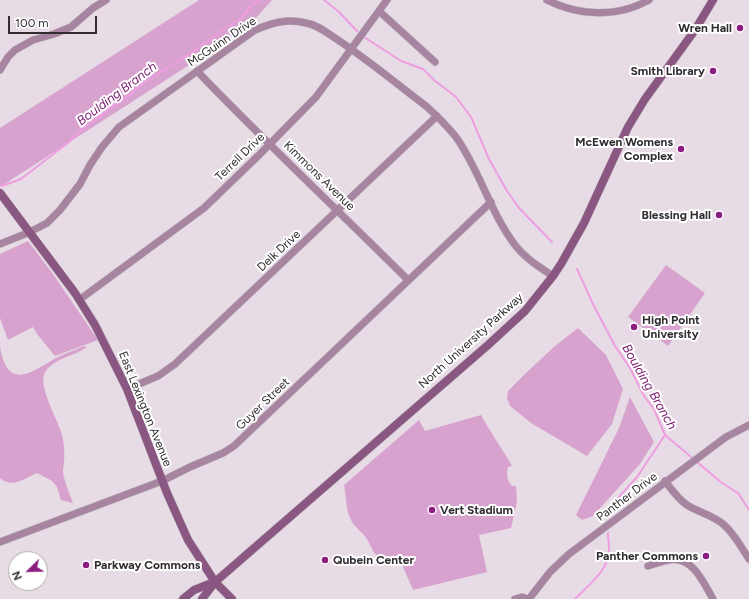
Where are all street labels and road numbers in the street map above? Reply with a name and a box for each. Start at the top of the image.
street label: McGuinn Drive [185,14,259,70]
street label: Terrell Drive [212,130,268,184]
street label: Kimmons Avenue [280,138,358,214]
street label: Delk Drive [254,227,304,275]
street label: North University Parkway [416,290,526,392]
street label: East Lexington Avenue [115,349,175,469]
street label: Guyer Street [233,375,293,433]
street label: Panther Drive [594,470,660,524]

